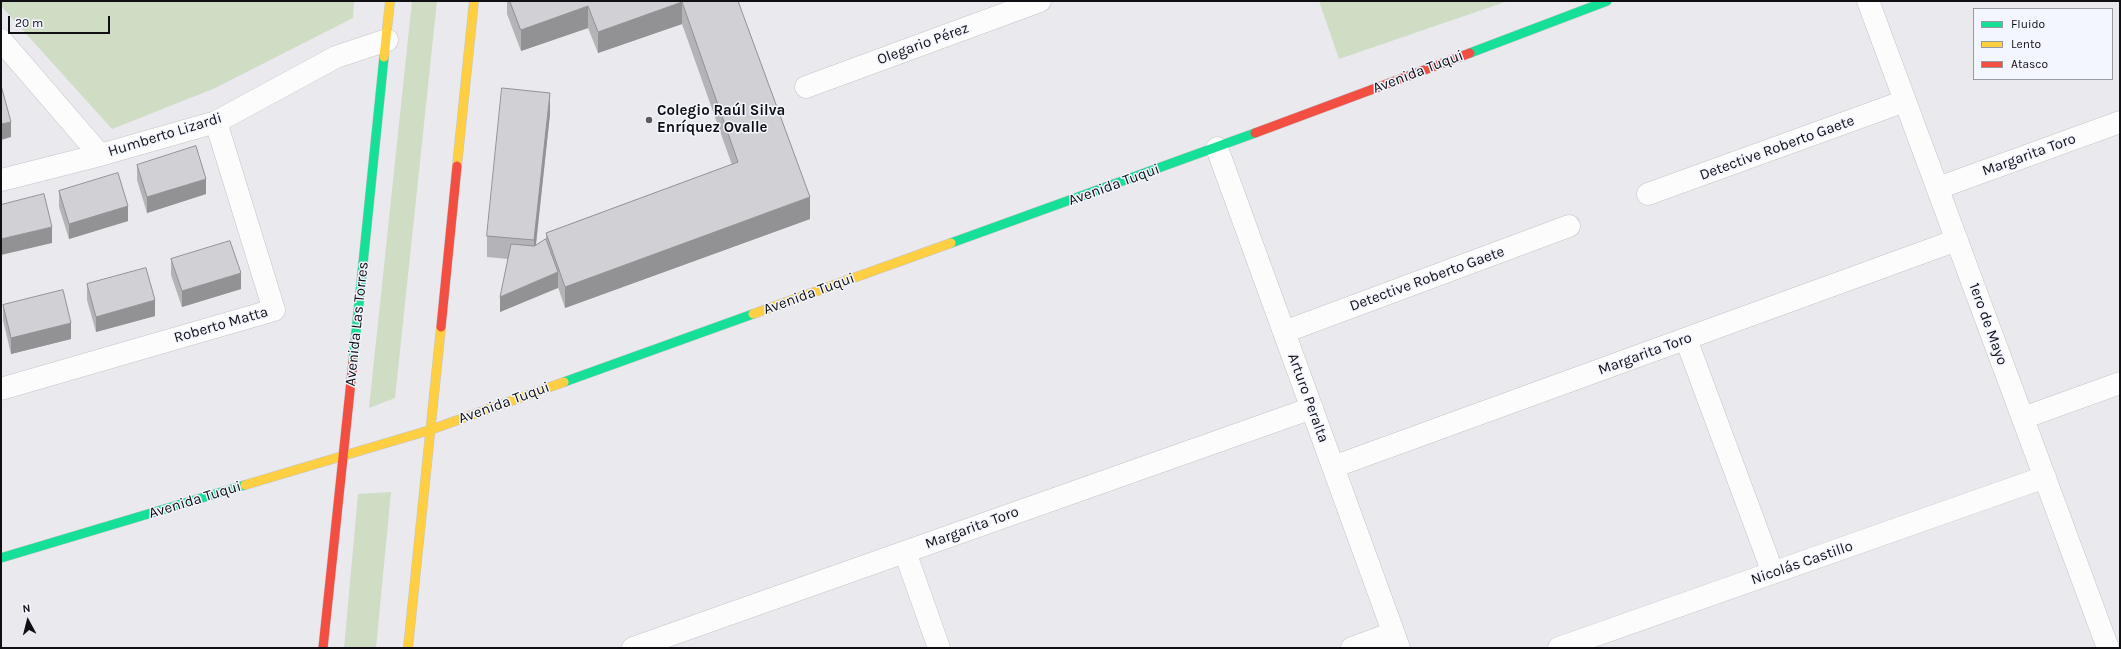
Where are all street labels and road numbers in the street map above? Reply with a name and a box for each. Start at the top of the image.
street label: Olegario Pérez [875,19,971,69]
street label: Avenida Tuqui [1370,46,1466,98]
street label: Humberto Lizardi [106,109,224,161]
street label: Detective Roberto Gaete [1697,112,1857,184]
street label: Margarita Toro [1980,130,2078,180]
street label: Avenida Tuqui [1066,160,1162,210]
street label: Detective Roberto Gaete [1347,243,1507,315]
street label: Avenida Las Torres [341,261,373,387]
street label: Avenida Tuqui [761,269,857,319]
street label: 1ero de Mayo [1965,280,2011,368]
street label: Roberto Matta [172,303,270,347]
street label: Margarita Toro [1596,329,1694,379]
street label: Arturo Peralta [1284,351,1332,445]
street label: Avenida Tuqui [456,378,552,428]
street label: Avenida Tuqui [147,477,243,523]
street label: Margarita Toro [923,503,1021,553]
street label: Nicolás Castillo [1749,537,1855,589]

